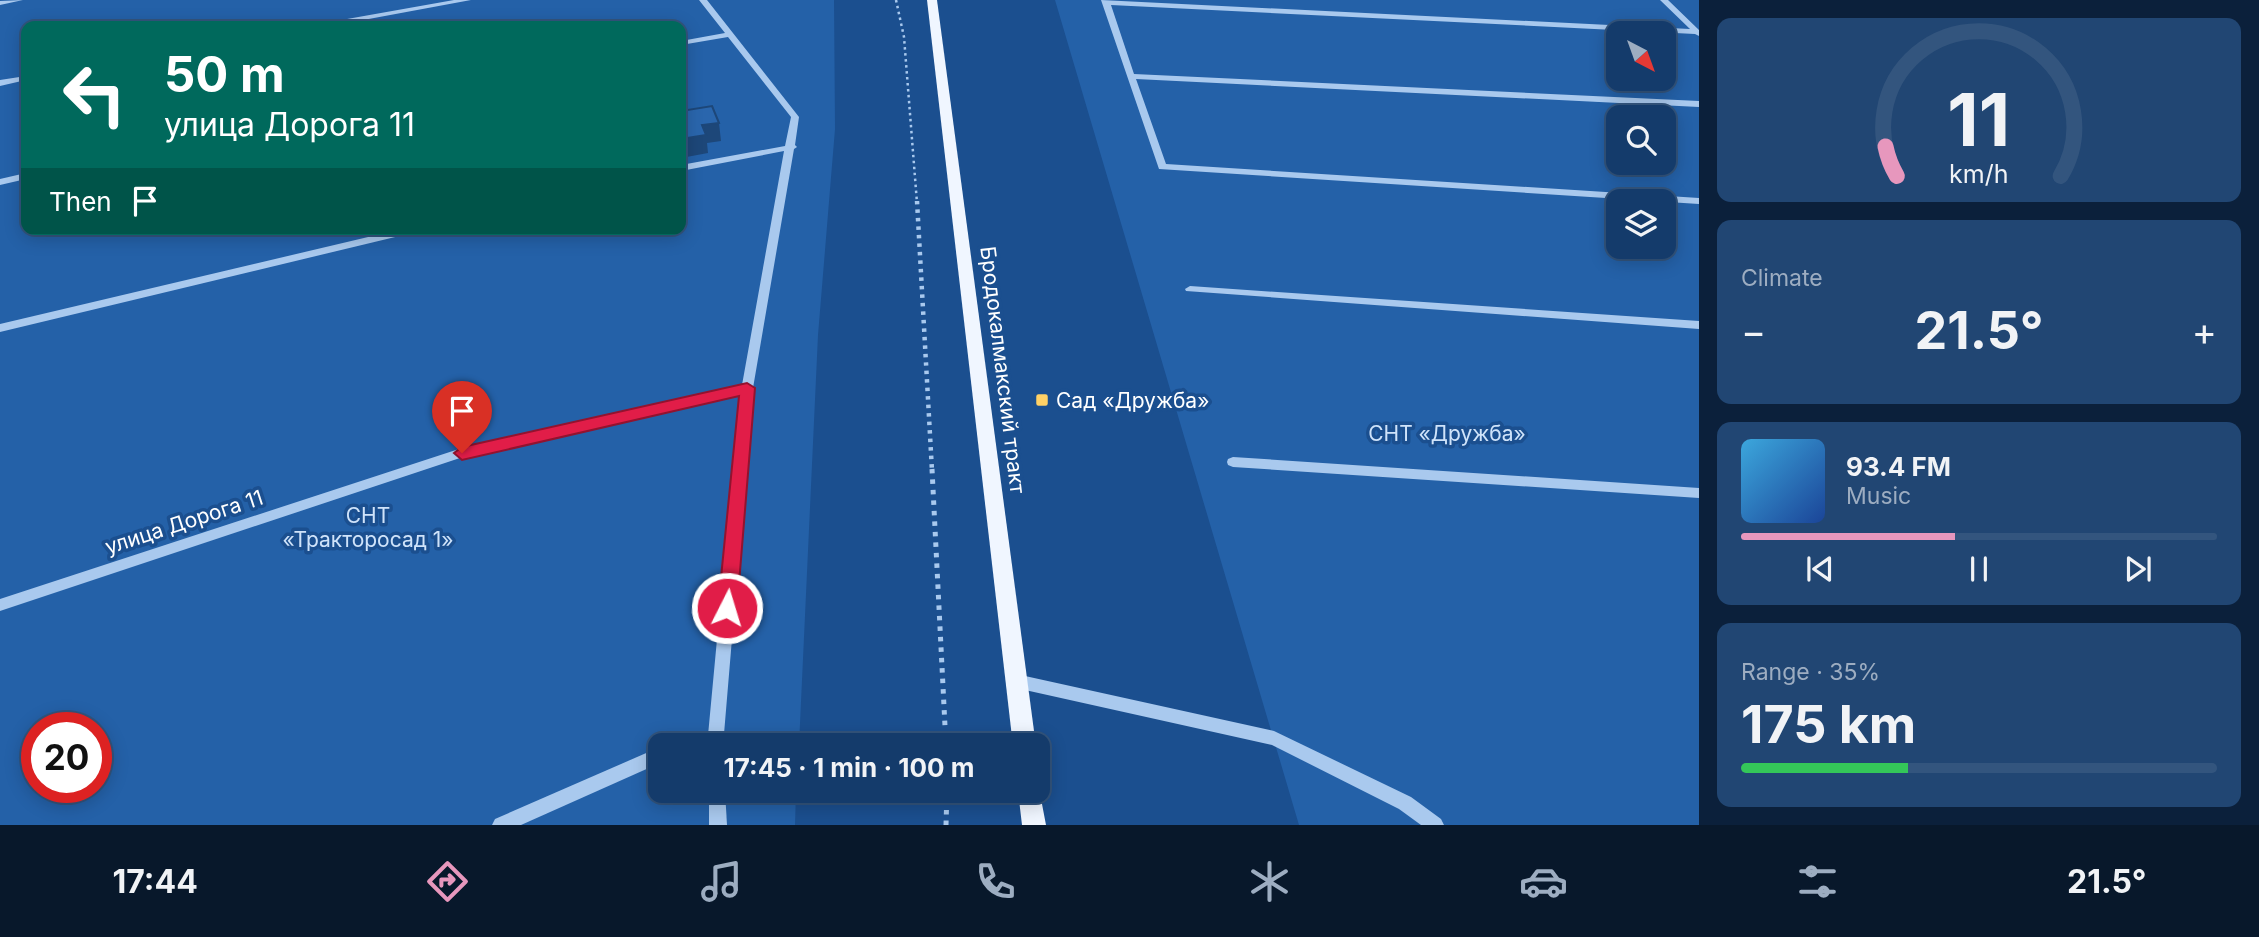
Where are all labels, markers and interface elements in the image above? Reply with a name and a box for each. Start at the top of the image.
north arrow [1606,21,1676,91]
map controls [1606,21,1676,259]
text: 50 m [164,45,285,104]
icon: left [49,49,140,140]
text: 11 [1948,75,2010,164]
text: улица Дорога 11 [164,105,415,144]
button: search [1606,105,1676,175]
text: km/h [1949,159,2009,189]
icon: arrive [126,182,164,220]
text: Then [49,186,112,217]
button: layers [1606,189,1676,259]
street label: Бродокалмакский тракт [975,245,1031,495]
text: Climate [1741,264,1823,292]
text: 21.5° [1914,299,2044,362]
text: − [1741,308,1766,354]
text: + [2192,308,2217,354]
pin [432,381,492,453]
place label: Сад «Дружба» [1056,388,1209,413]
icon: arrive [443,392,481,430]
marker: Сад «Дружба» [1034,392,1050,408]
park label: СНТ «Дружба» [1368,421,1526,446]
text: 93.4 FM [1846,451,1951,482]
text: Music [1846,482,1911,510]
street label: улица Дорога 11 [102,485,266,559]
park label: СНТ «Тракторосад 1» [282,503,454,552]
icon: previous [1801,550,1839,588]
icon: pause [1960,550,1998,588]
icon: next [2119,550,2157,588]
position arrow [690,571,764,645]
text: Range · 35% [1741,658,1880,686]
text: 175 km [1741,693,1916,756]
speed limit sign: 20 [21,712,112,803]
text: 17:45 · 1 min · 100 m [724,752,974,783]
icon: directions [423,857,472,906]
icon: music [697,857,746,906]
icon: phone [971,857,1020,906]
icon: climate [1245,857,1294,906]
icon: car [1519,857,1568,906]
icon: filters [1793,857,1842,906]
text: 17:44 [113,862,198,901]
text: 21.5° [2067,862,2146,901]

